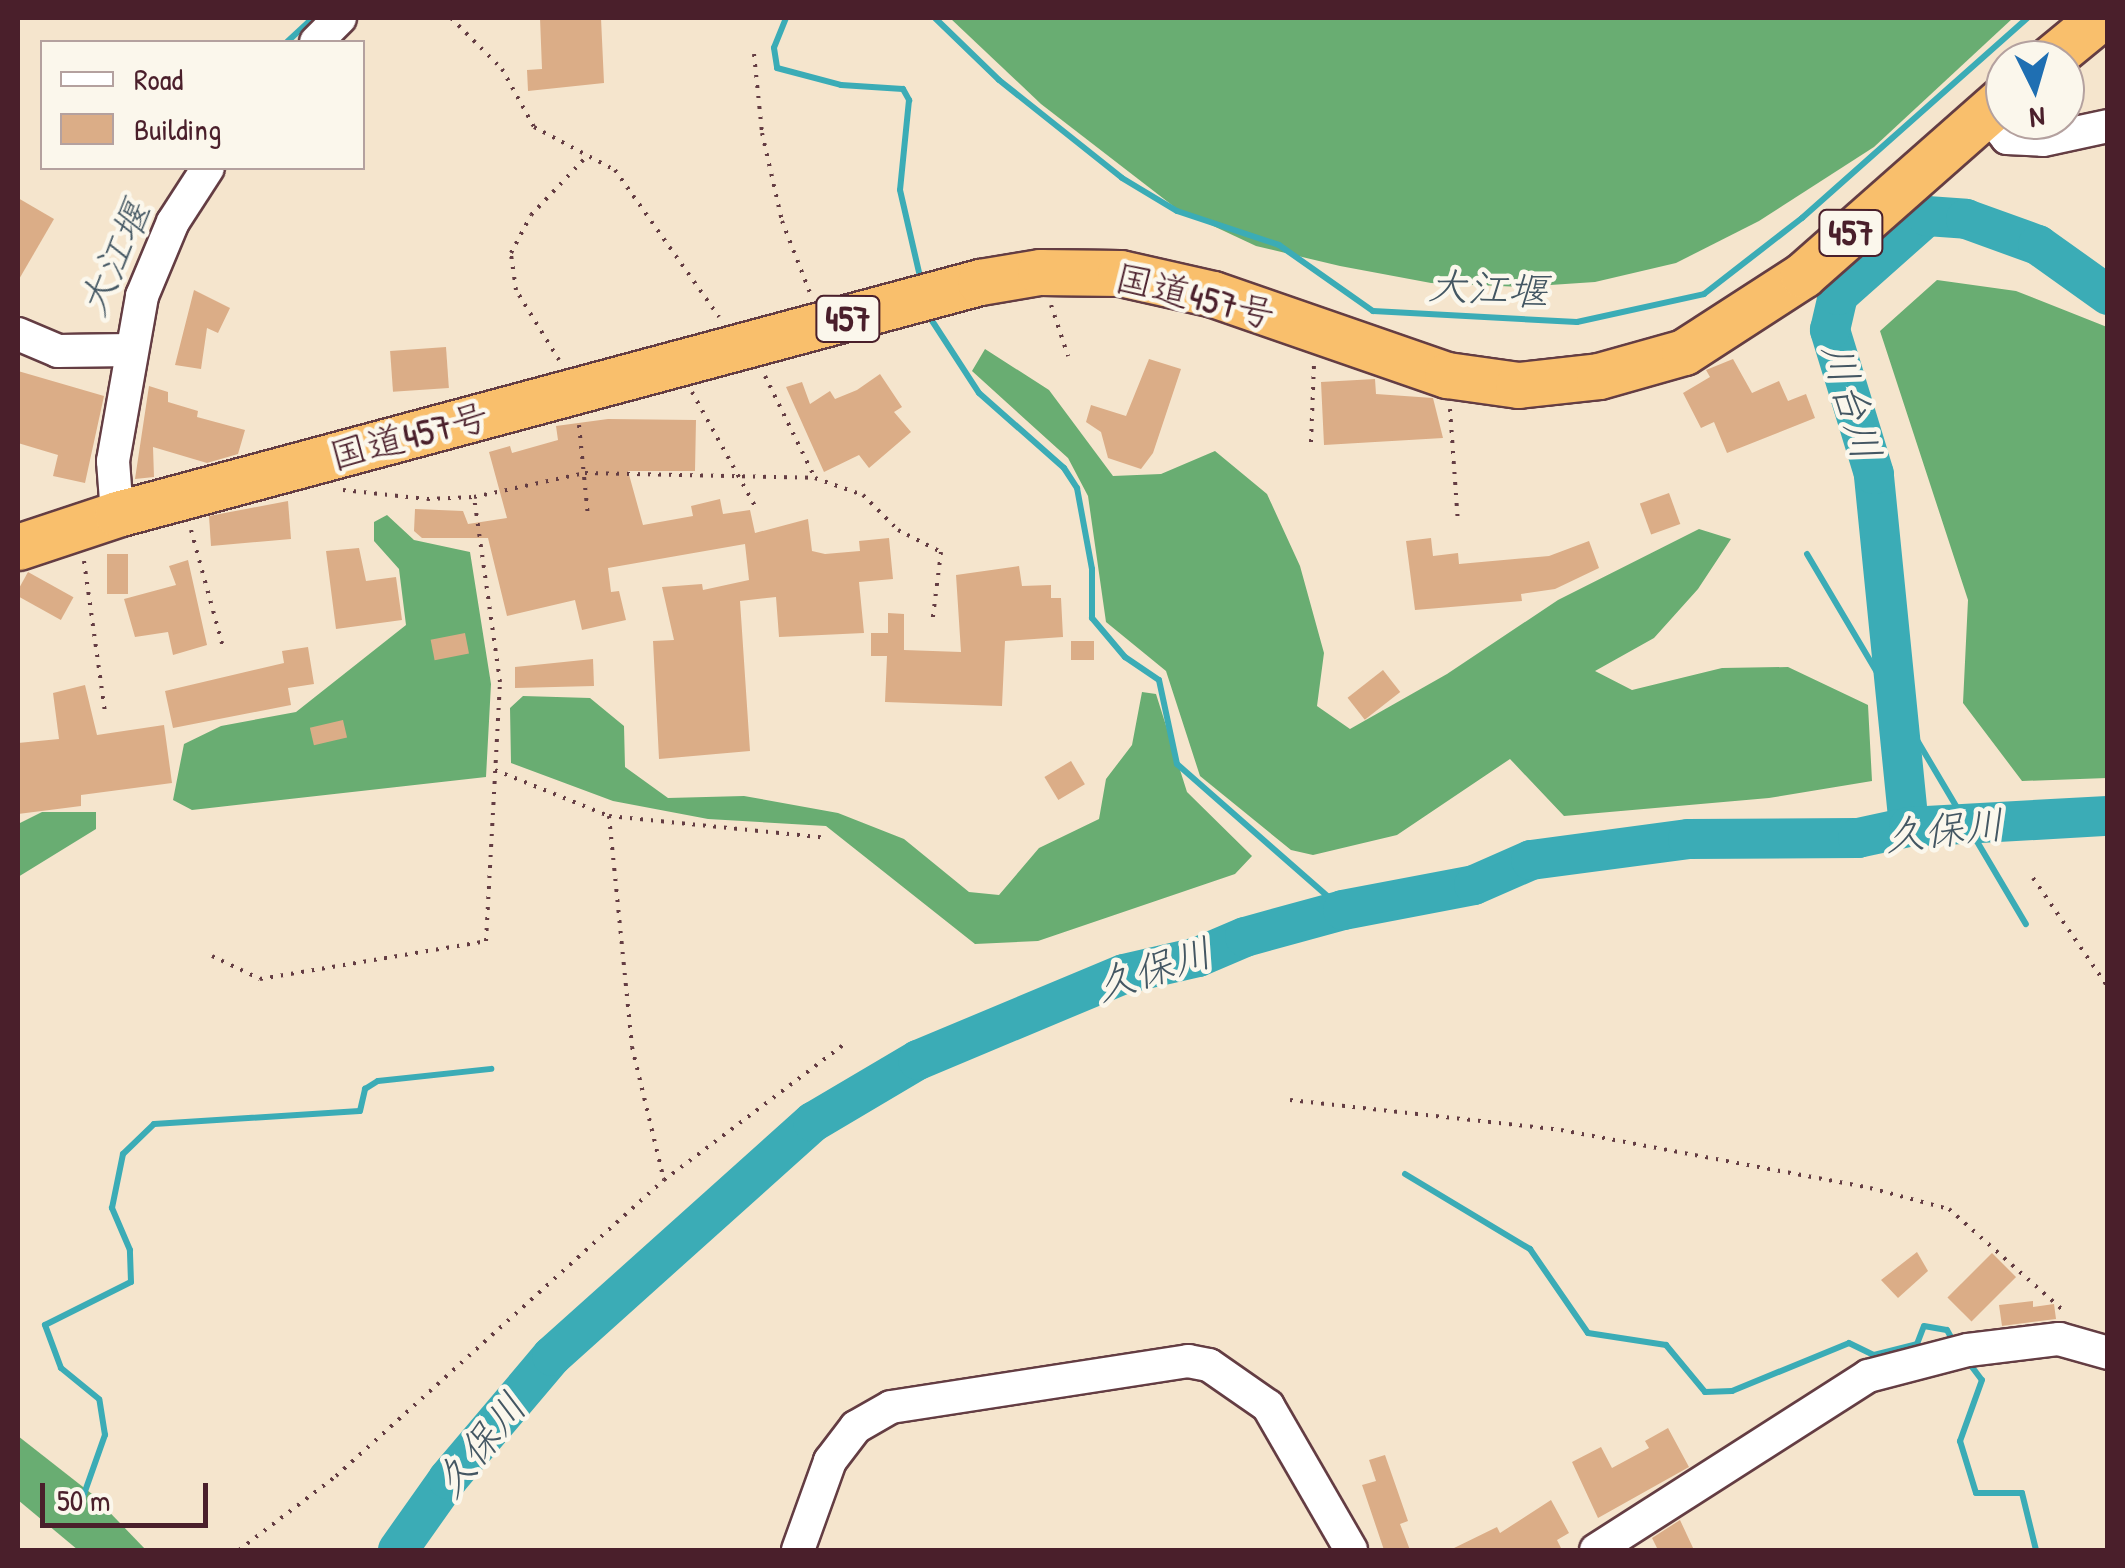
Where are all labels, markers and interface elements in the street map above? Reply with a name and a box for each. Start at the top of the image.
legend [40,40,365,170]
north arrow [1985,40,2085,140]
text: Road [134,59,183,99]
text: N [2028,98,2047,137]
text: Building [134,109,221,149]
water label: 大江堰 [67,193,159,323]
road number: 457 [1816,203,1886,263]
street label: 国道457号 [1110,254,1280,338]
water label: 大江堰 [1427,260,1549,314]
road number: 457 [813,289,883,349]
water label: 川台川 [1813,337,1893,465]
street label: 国道457号 [324,393,494,479]
water label: 久保川 [1882,799,2006,859]
water label: 久保川 [1089,927,1217,1009]
water label: 久保川 [423,1382,535,1506]
scale bar [45,1463,212,1525]
text: 50 m [57,1480,110,1520]

